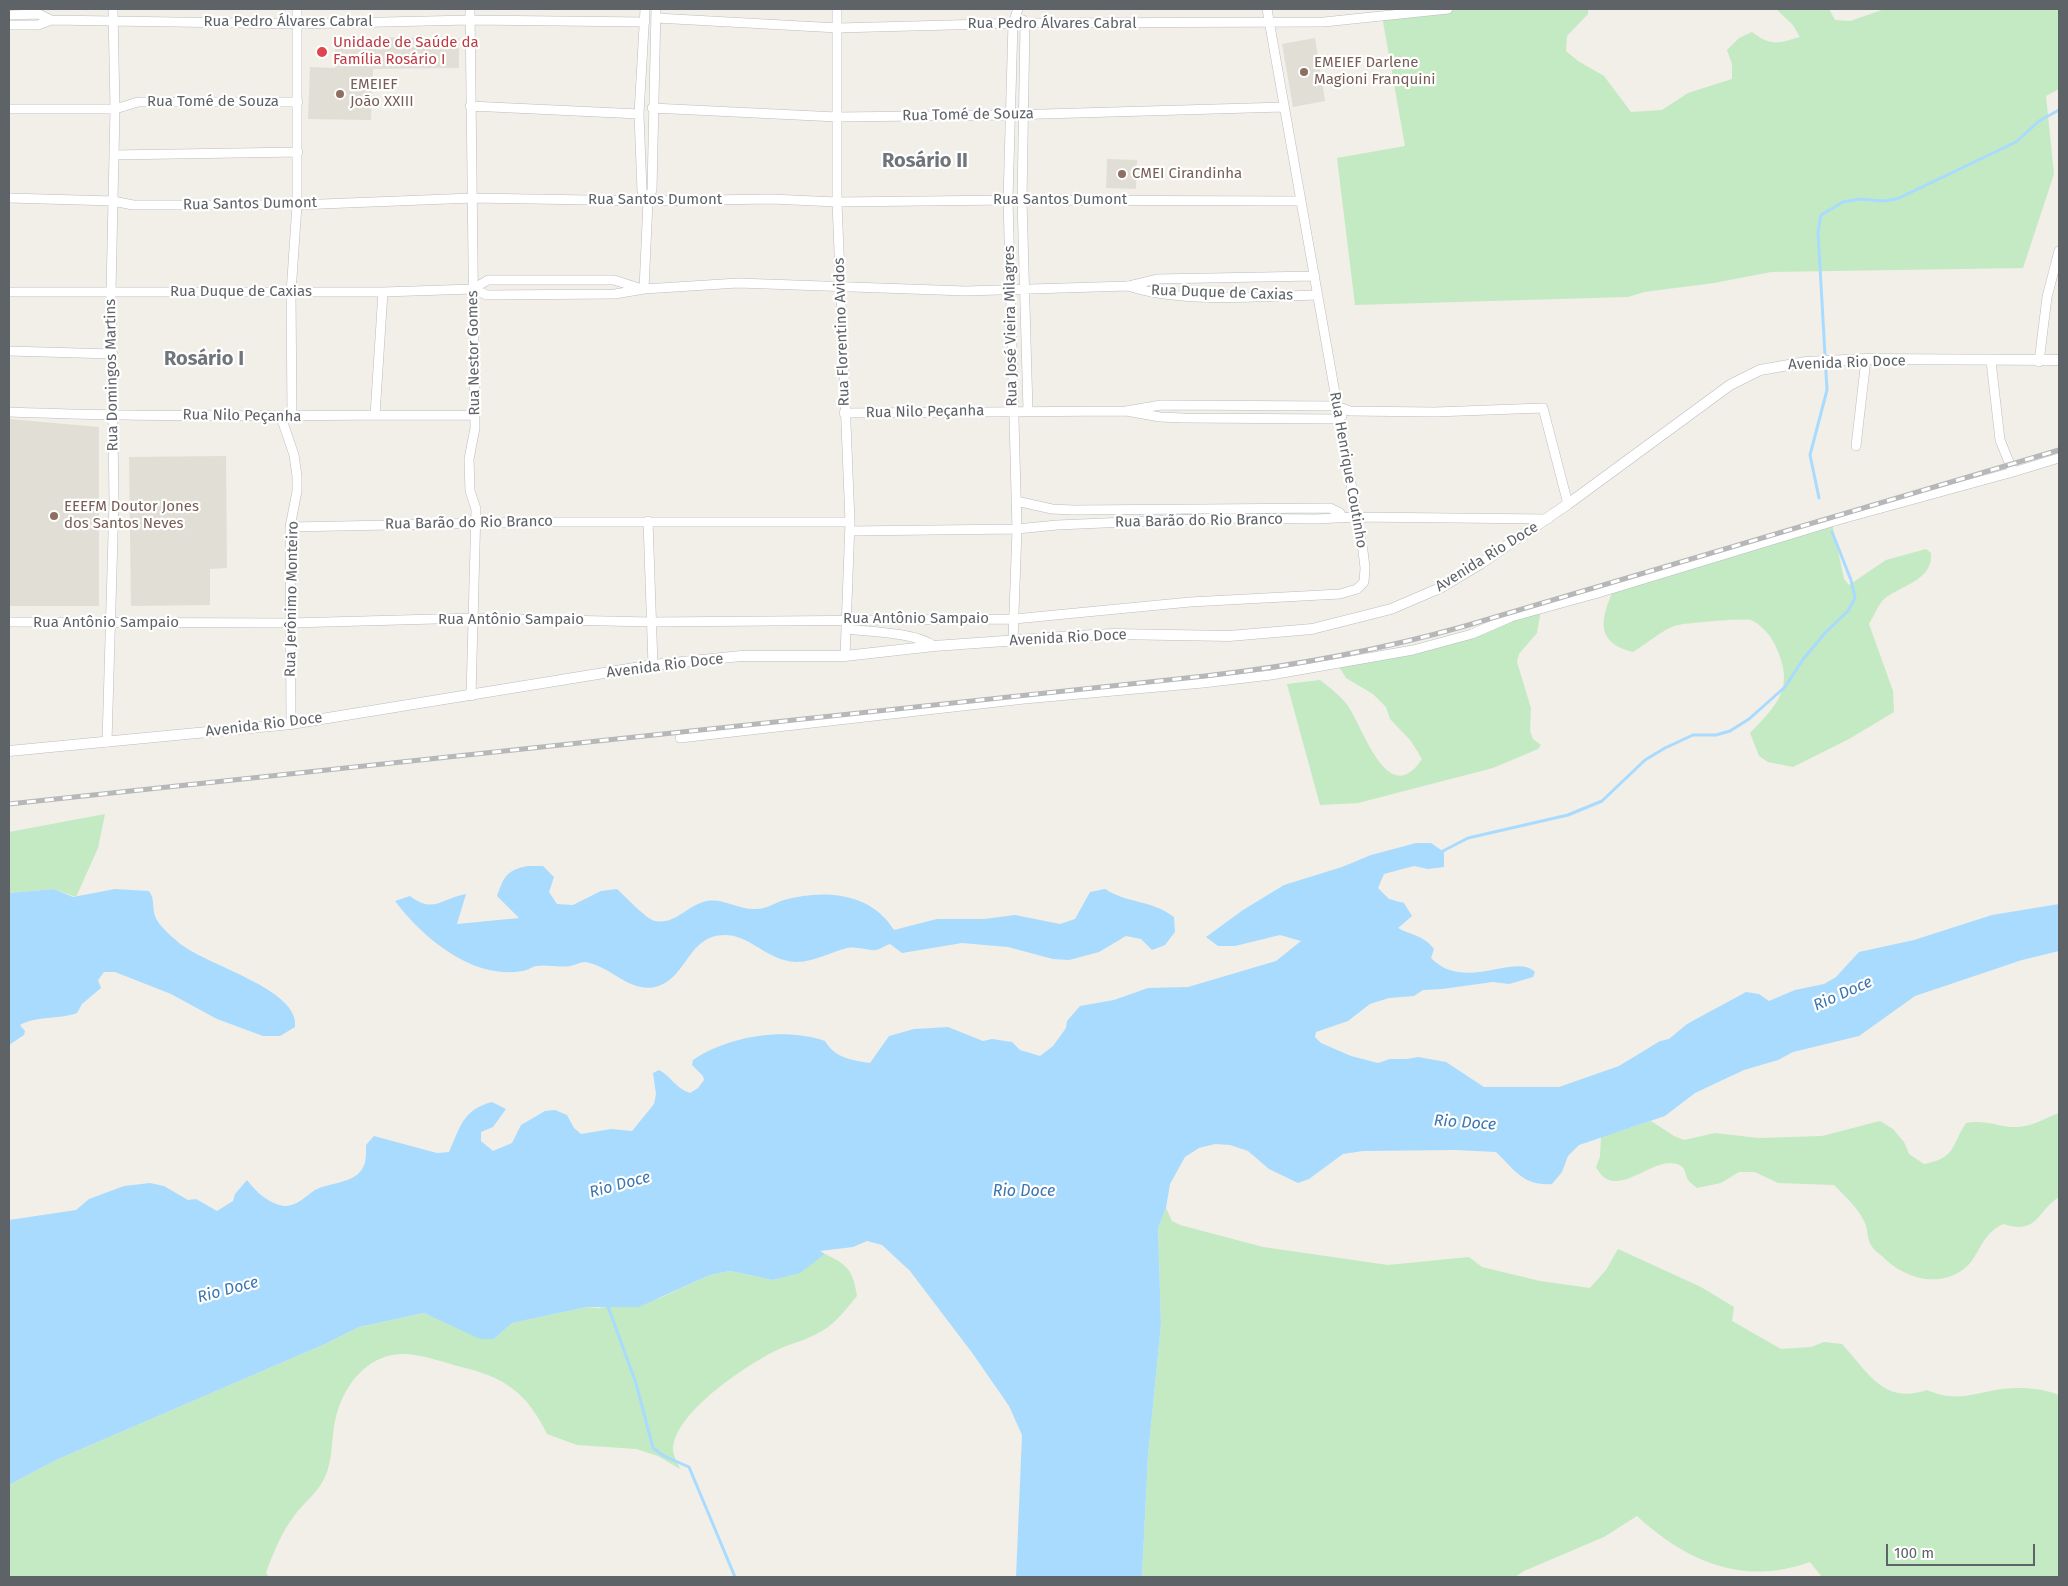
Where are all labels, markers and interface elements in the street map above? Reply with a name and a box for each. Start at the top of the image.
street label: Rua Pedro Álvares Cabral [203,13,373,31]
street label: Rua Pedro Álvares Cabral [967,15,1137,33]
place label: Unidade de Saúde da Família Rosário I [333,34,479,69]
marker: Unidade de Saúde da Família Rosário I [315,45,329,59]
place label: EMEIEF Darlene Magioni Franquini [1314,54,1435,89]
marker: EMEIEF Darlene Magioni Franquini [1298,66,1310,78]
place label: EMEIEF João XXIII [350,76,414,111]
marker: EMEIEF João XXIII [334,88,346,100]
street label: Rua Tomé de Souza [147,93,279,111]
street label: Rua Tomé de Souza [902,105,1034,125]
district label: Rosário II [882,149,968,173]
place label: CMEI Cirandinha [1132,165,1242,183]
marker: CMEI Cirandinha [1116,168,1128,180]
street label: Rua Santos Dumont [588,191,722,209]
street label: Rua Santos Dumont [993,191,1127,209]
street label: Rua Santos Dumont [183,194,317,214]
street label: Rua José Vieira Milagres [1001,245,1021,407]
street label: Rua Florentino Avidos [830,257,854,407]
street label: Rua Duque de Caxias [1151,282,1293,304]
street label: Rua Duque de Caxias [170,283,312,301]
street label: Rua Nestor Gomes [464,290,484,416]
street label: Rua Domingos Martins [102,299,122,451]
district label: Rosário I [164,347,244,371]
street label: Avenida Rio Doce [1788,352,1906,374]
street label: Rua Henrique Coutinho [1325,390,1371,550]
street label: Rua Nilo Peçanha [865,402,985,422]
street label: Rua Nilo Peçanha [182,406,302,426]
place label: EEEFM Doutor Jones dos Santos Neves [64,498,199,533]
marker: EEEFM Doutor Jones dos Santos Neves [48,510,60,522]
street label: Rua Barão do Rio Branco [1115,511,1283,531]
street label: Rua Barão do Rio Branco [385,513,553,533]
street label: Avenida Rio Doce [1432,518,1542,596]
street label: Rua Jerônimo Monteiro [282,521,302,677]
street label: Rua Antônio Sampaio [843,610,989,628]
street label: Rua Antônio Sampaio [438,611,584,629]
street label: Rua Antônio Sampaio [33,614,179,632]
street label: Avenida Rio Doce [1009,626,1127,650]
street label: Avenida Rio Doce [605,650,725,682]
street label: Avenida Rio Doce [204,709,324,741]
water label: Rio Doce [1811,973,1875,1015]
water label: Rio Doce [1433,1111,1497,1135]
water label: Rio Doce [587,1168,653,1202]
water label: Rio Doce [993,1182,1055,1202]
water label: Rio Doce [195,1273,261,1307]
scale bar [1888,1534,2037,1566]
text: 100 m [1894,1544,1934,1562]

